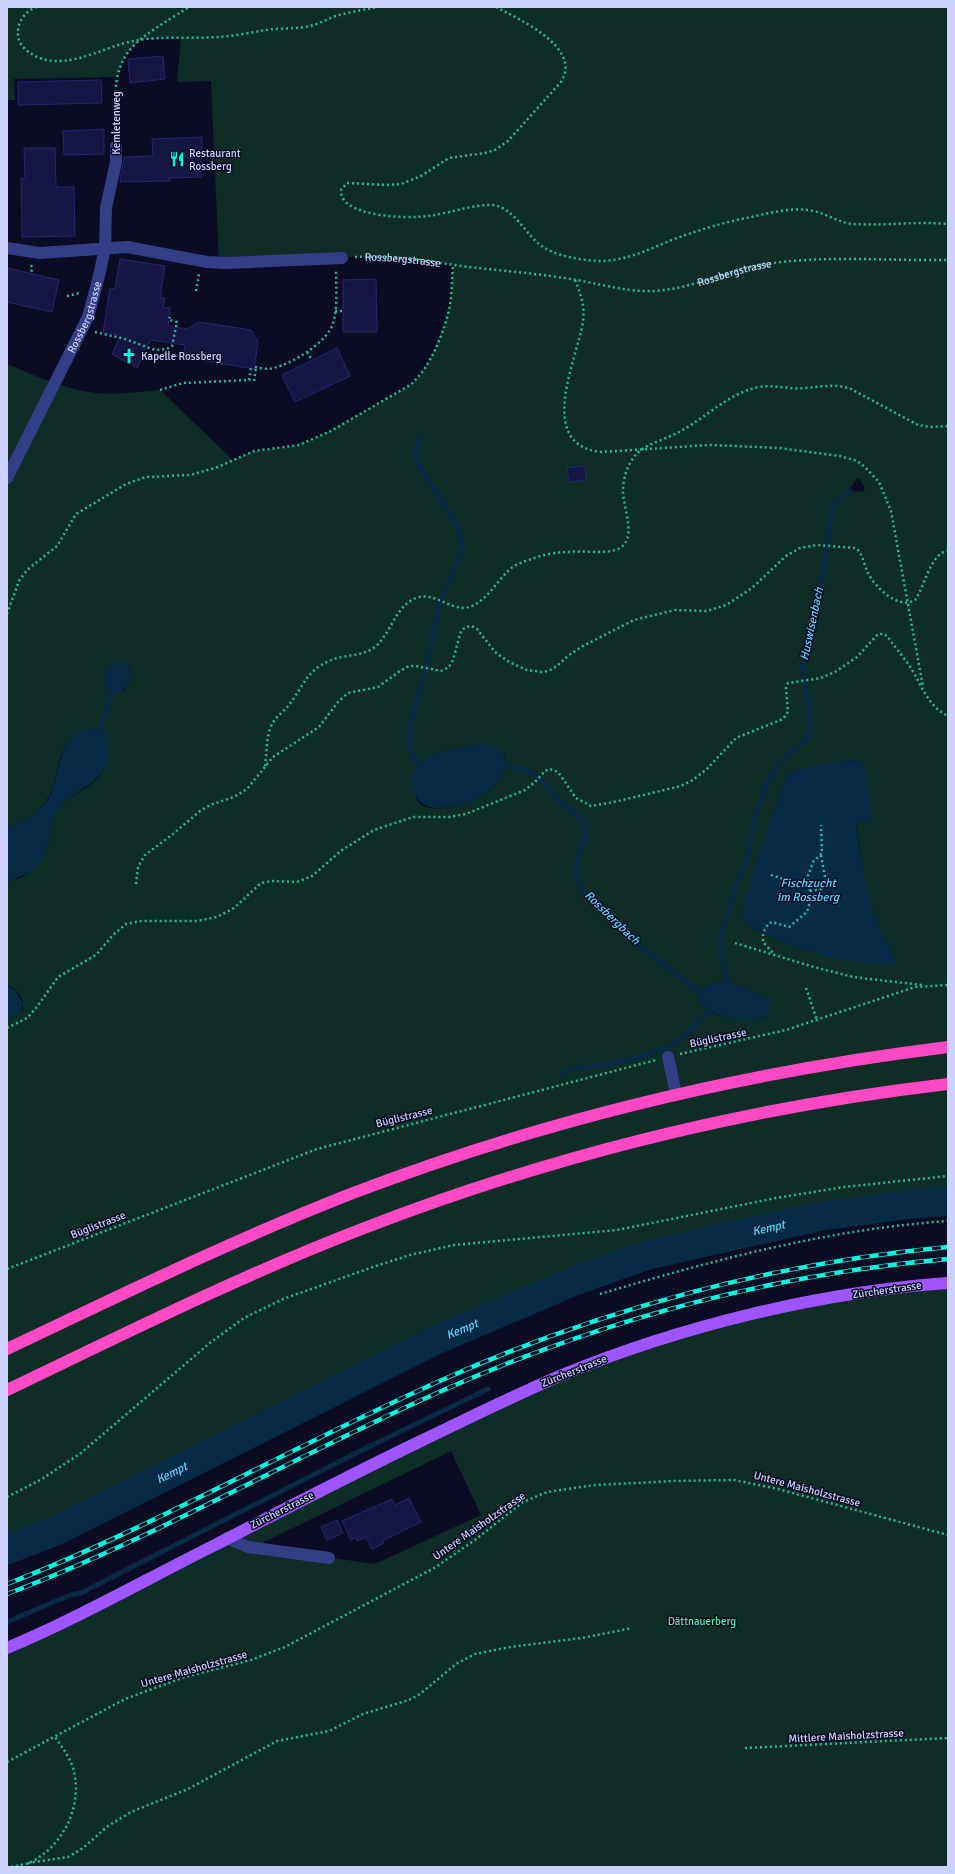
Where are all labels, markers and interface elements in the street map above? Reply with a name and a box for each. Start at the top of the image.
street label: Kemletenweg [110,91,123,155]
place label: Restaurant Rossberg [189,147,241,173]
restaurant icon: Restaurant Rossberg [168,150,186,168]
street label: Rossbergstrasse [365,250,442,270]
street label: Rossbergstrasse [696,257,772,289]
street label: Rossbergstrasse [64,280,104,355]
church icon: Kapelle Rossberg [120,347,138,365]
place label: Kapelle Rossberg [141,350,222,363]
water label: Huswisenbach [797,586,827,662]
water label: Fischzucht im Rossberg [777,876,841,905]
water label: Rossbergbach [581,888,643,948]
street label: Büglistrasse [688,1026,748,1050]
street label: Büglistrasse [374,1104,434,1130]
street label: Büglistrasse [69,1209,127,1241]
water label: Kempt [751,1217,788,1239]
street label: Zürcherstrasse [852,1279,922,1301]
water label: Kempt [444,1315,482,1342]
street label: Zürcherstrasse [539,1352,609,1390]
water label: Kempt [154,1458,191,1487]
street label: Untere Maisholzstrasse [752,1468,862,1510]
street label: Zürcherstrasse [248,1488,316,1532]
street label: Untere Maisholzstrasse [430,1489,528,1563]
park label: Dättnauerberg [668,1615,736,1628]
street label: Untere Maisholzstrasse [139,1648,249,1690]
street label: Mittlere Maisholzstrasse [788,1726,904,1746]

